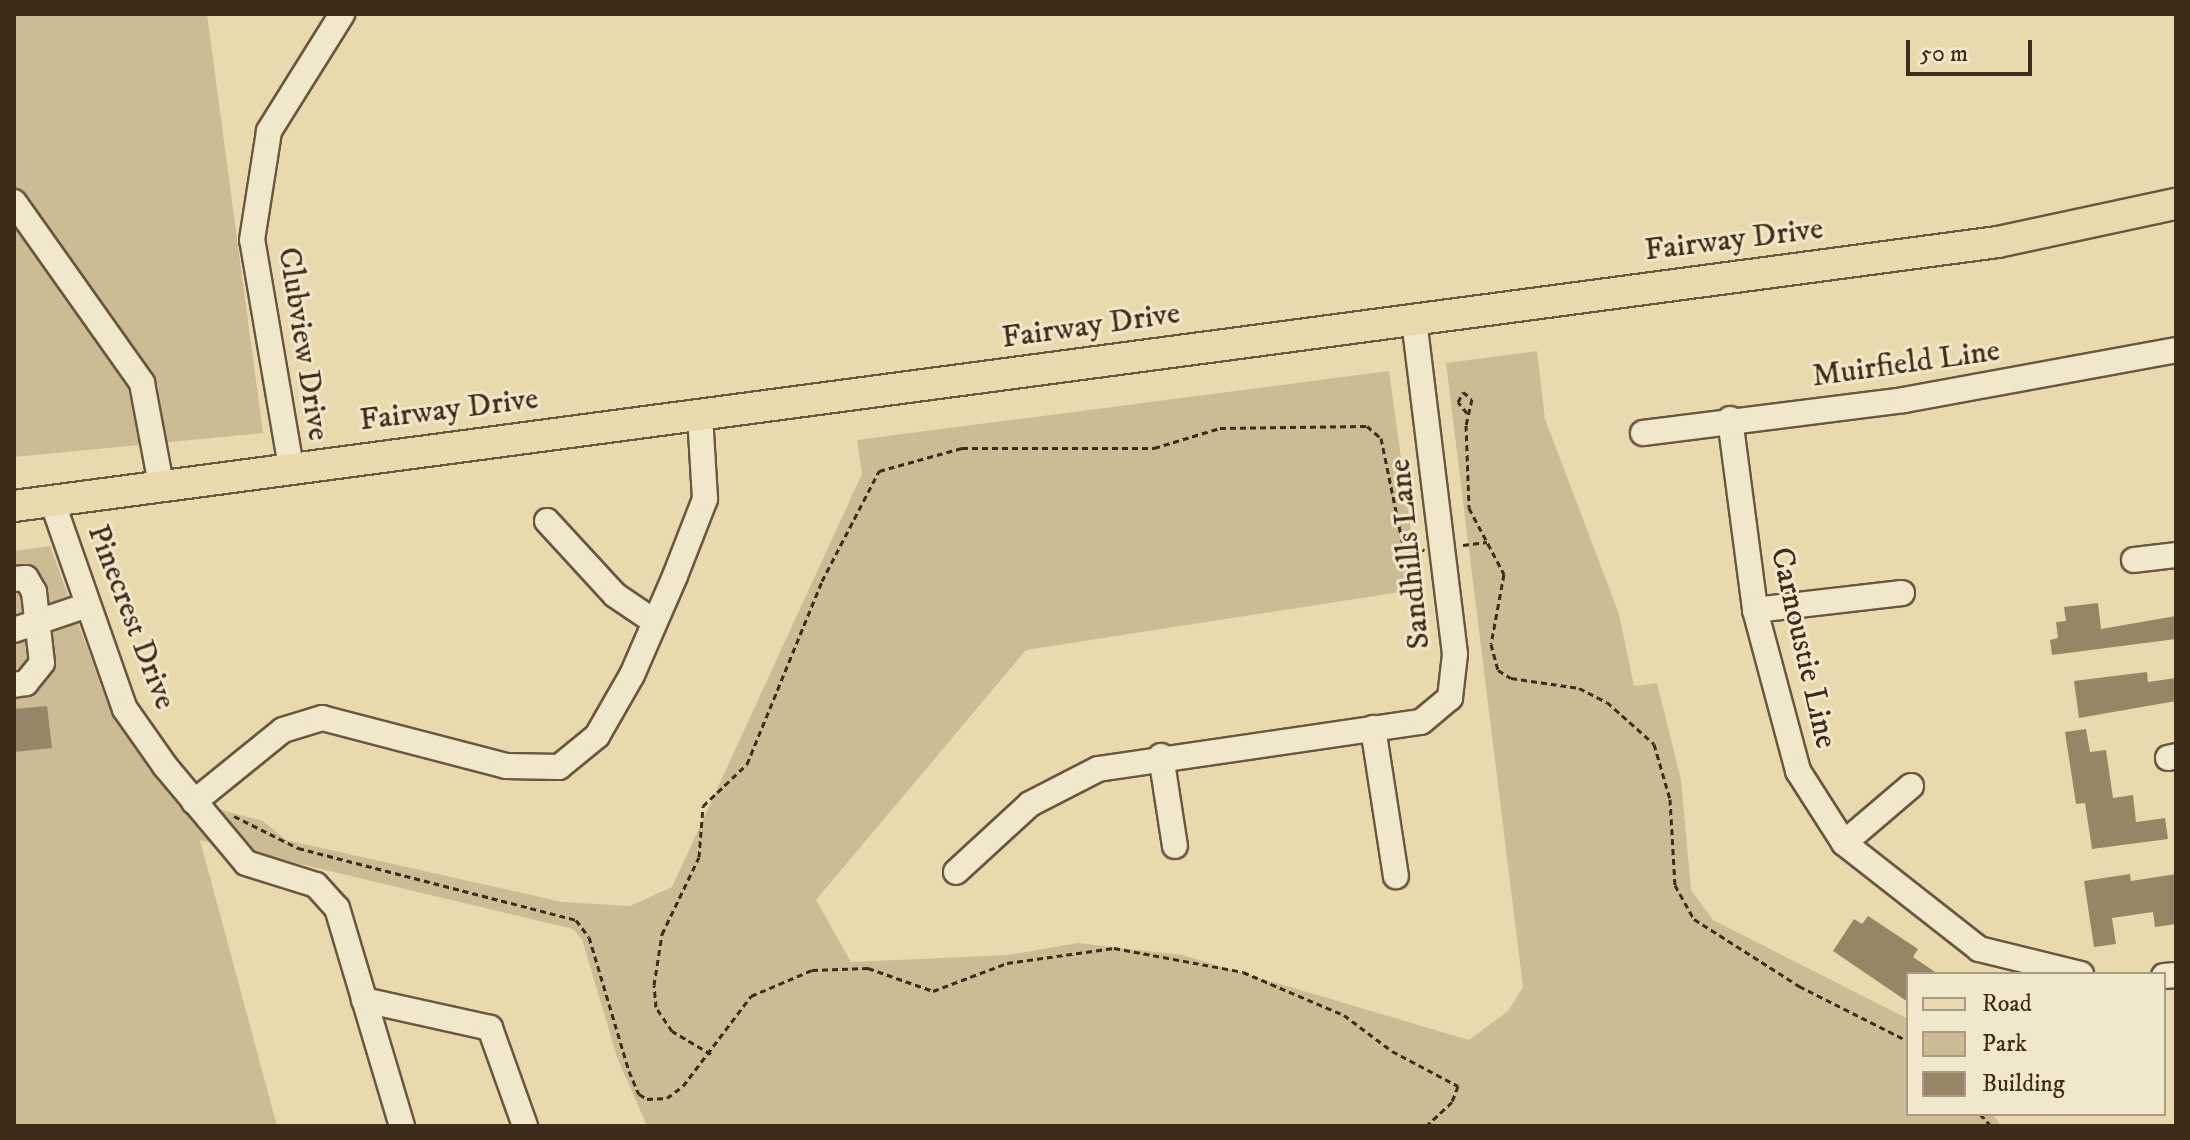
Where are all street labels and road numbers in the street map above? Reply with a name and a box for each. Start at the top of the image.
street label: Fairway Drive [1642,210,1826,270]
street label: Clubview Drive [269,245,337,443]
street label: Fairway Drive [999,294,1183,358]
street label: Muirfield Line [1810,332,2002,396]
street label: Fairway Drive [357,380,541,440]
street label: Sandhills Lane [1381,457,1439,651]
street label: Pinecrest Drive [78,519,184,715]
street label: Carnoustie Line [1761,544,1845,752]

